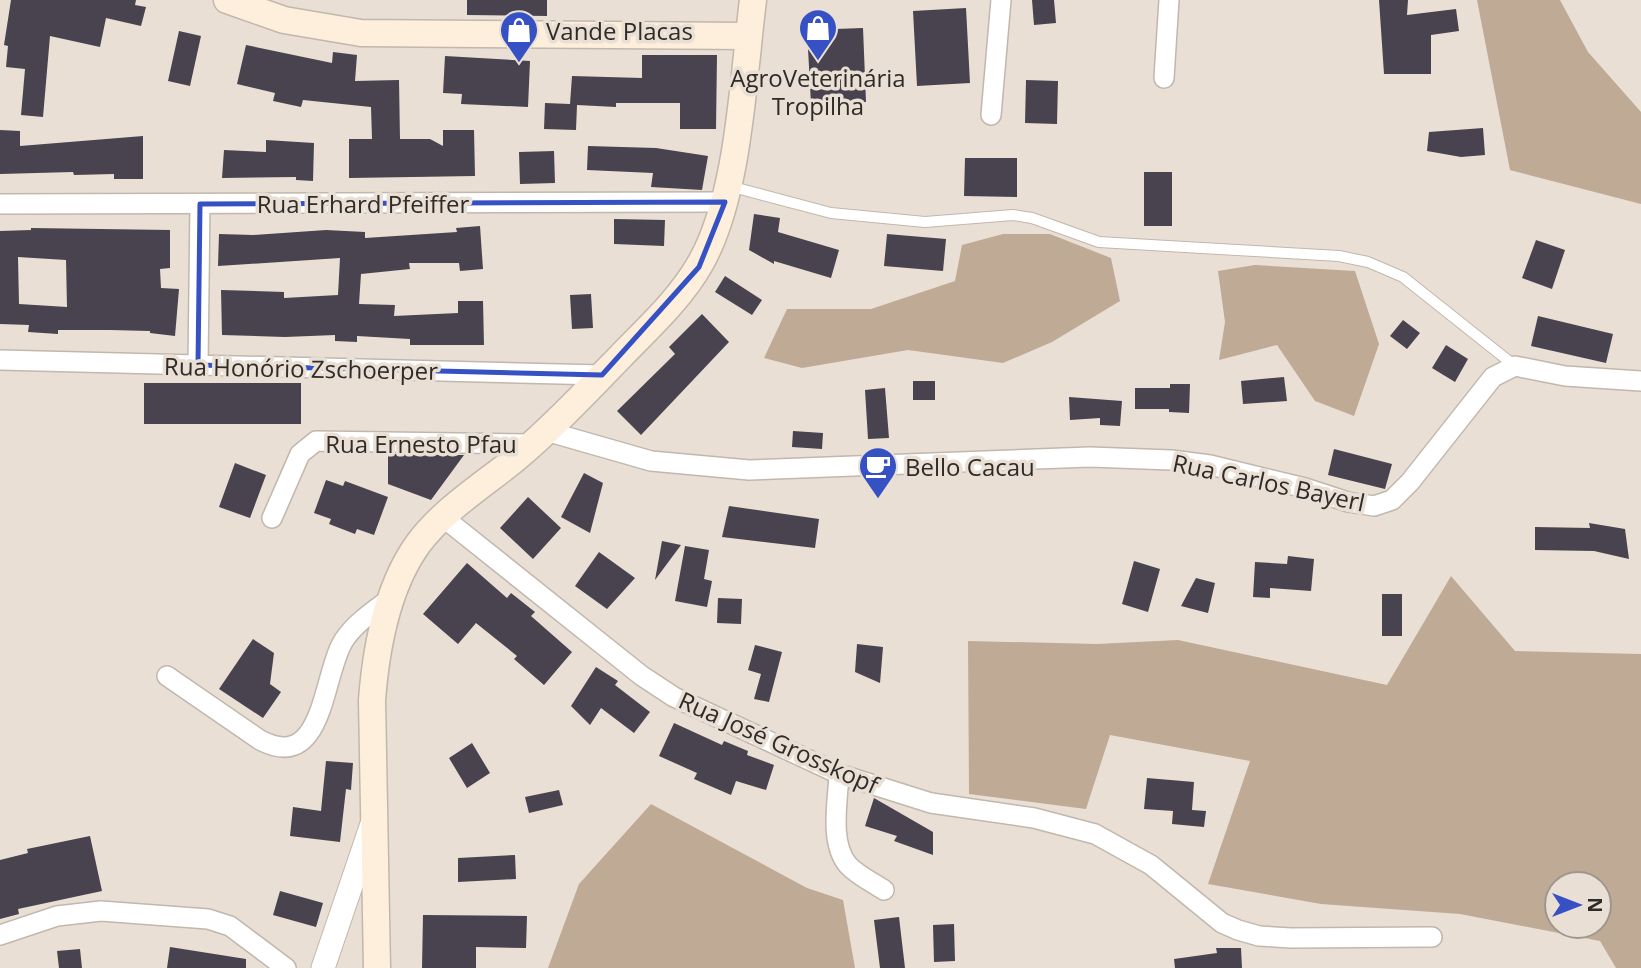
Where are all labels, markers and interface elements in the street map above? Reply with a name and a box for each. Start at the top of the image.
shop icon: AgroVeterinária Tropilha [797,7,839,62]
shop icon: Vande Placas [498,9,540,64]
place label: Vande Placas [546,14,693,47]
place label: AgroVeterinária Tropilha [730,61,906,122]
street label: Rua Erhard Pfeiffer [257,187,469,220]
street label: Rua Honório Zschoerper [164,349,438,387]
street label: Rua Ernesto Pfau [325,427,517,460]
cafe icon: Bello Cacau [857,445,899,500]
street label: Rua Carlos Bayerl [1170,446,1368,518]
place label: Bello Cacau [905,450,1035,483]
street label: Rua José Grosskopf [674,683,886,802]
north arrow [1543,870,1613,940]
text: N [1582,897,1608,913]

